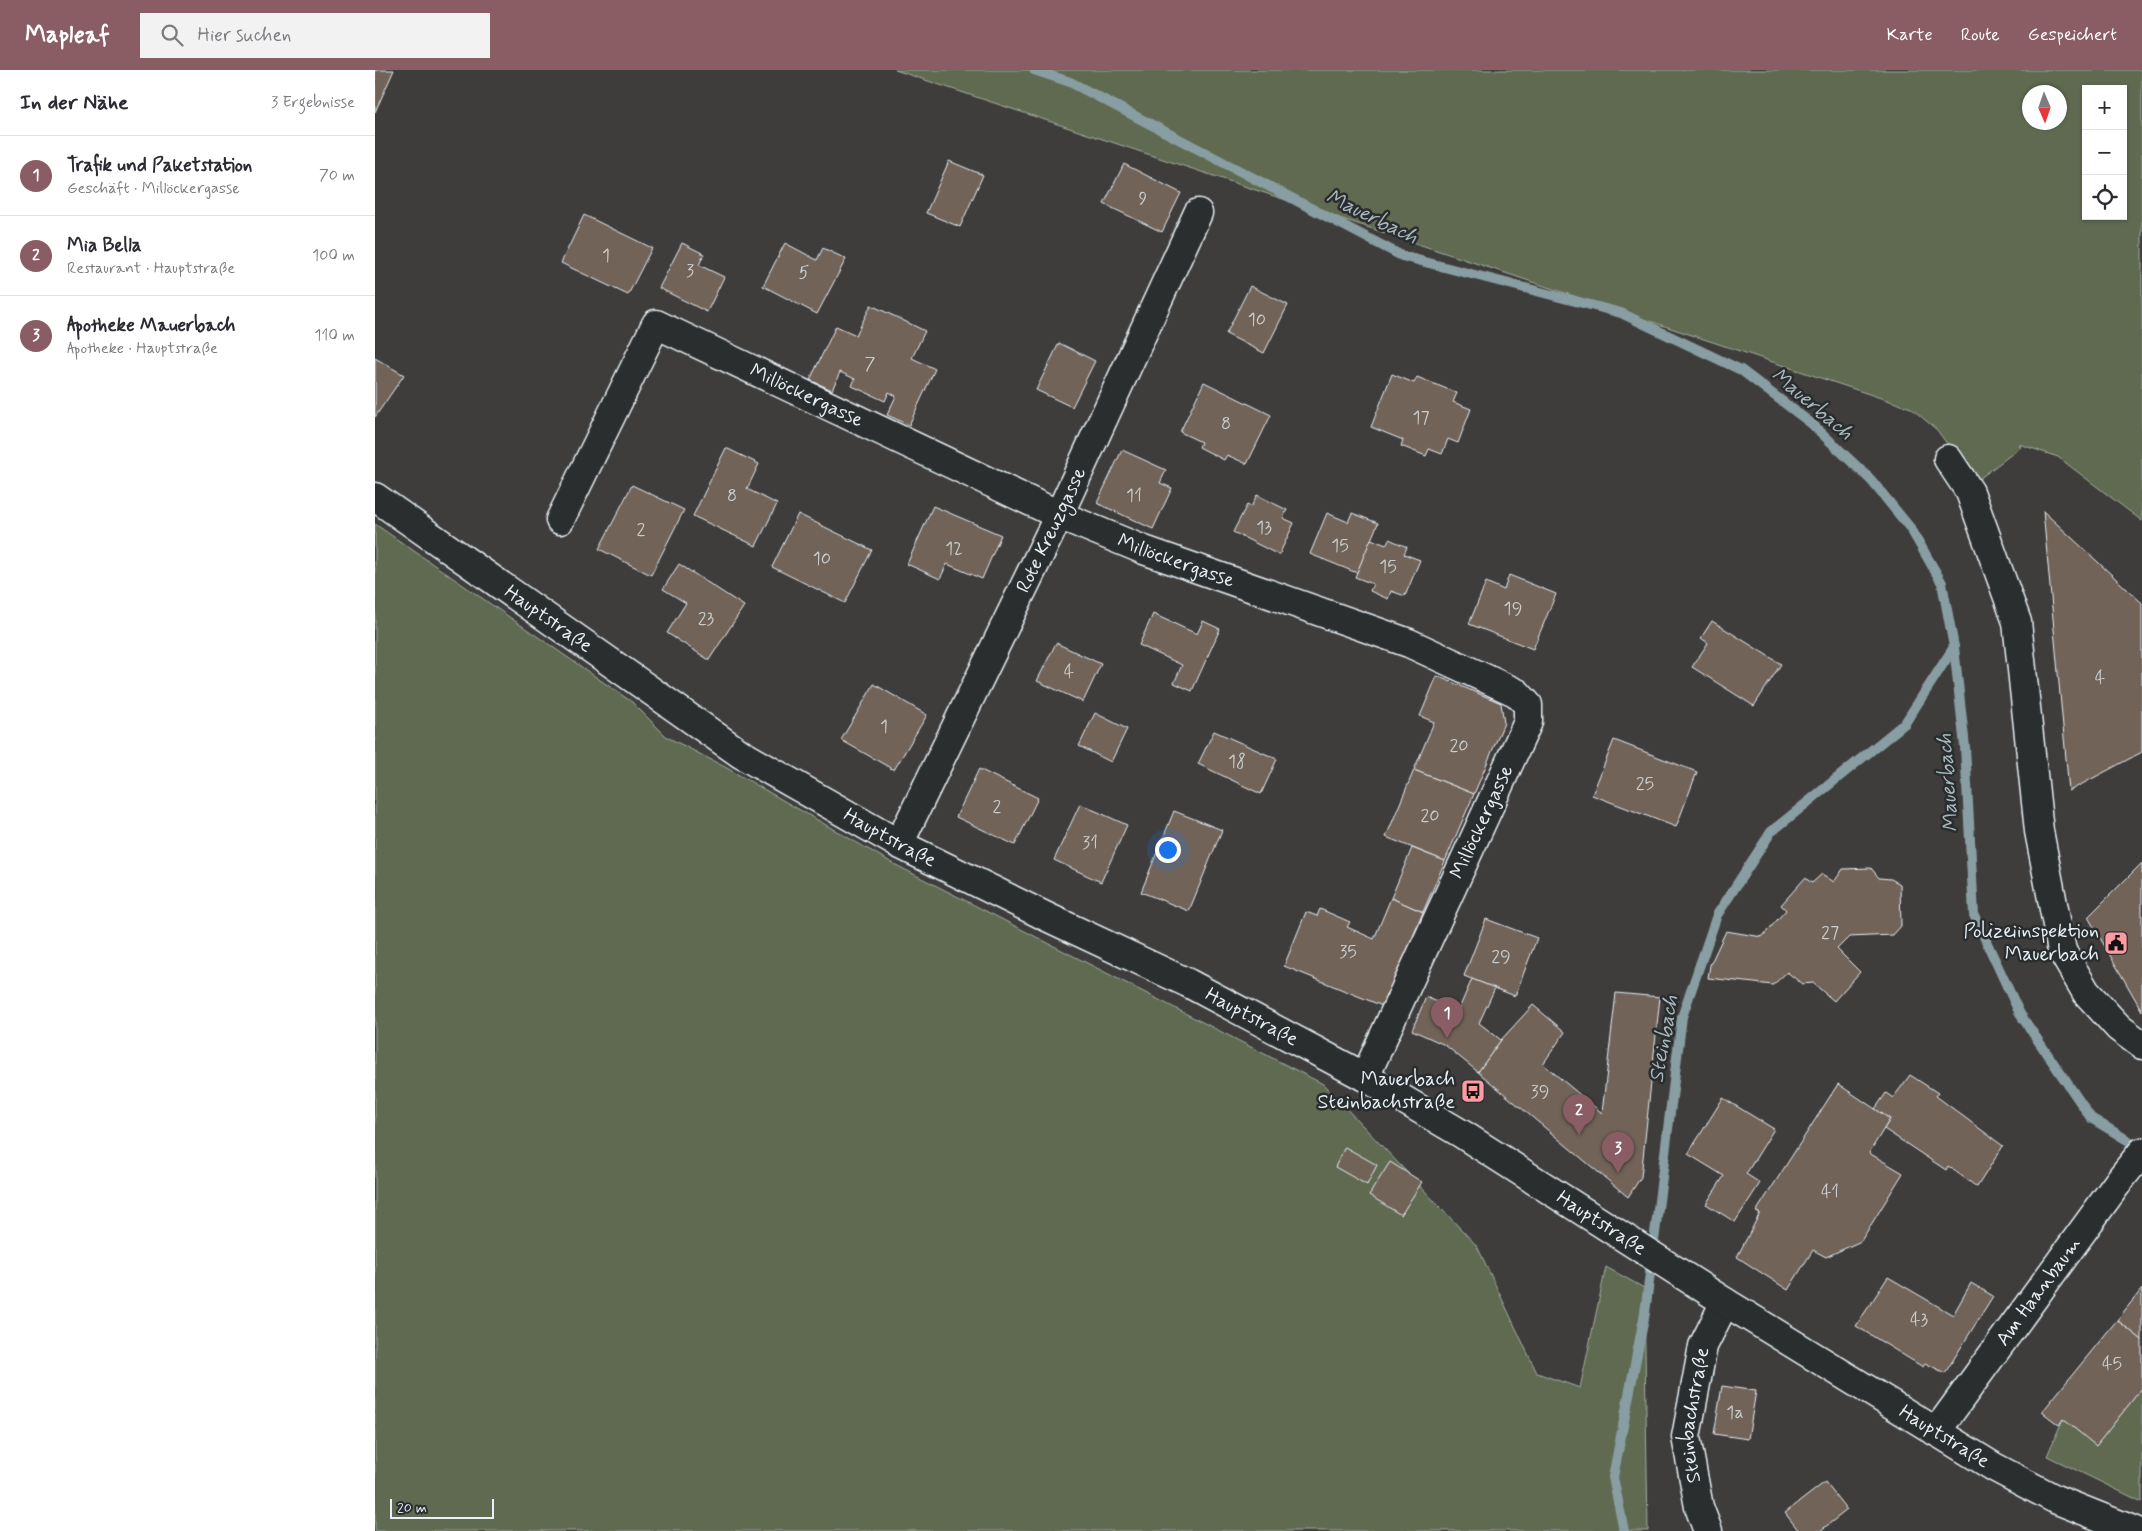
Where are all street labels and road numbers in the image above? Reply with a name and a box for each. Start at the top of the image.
street label: Millöckergasse [745,357,868,434]
street label: Rote Kreuzgasse [1010,463,1093,597]
street label: Millöckergasse [1113,527,1238,594]
street label: Hauptstraße [499,578,598,659]
street label: Millöckergasse [1444,761,1520,883]
street label: Hauptstraße [838,802,941,874]
street label: Hauptstraße [1200,981,1303,1053]
street label: Hauptstraße [1551,1184,1652,1262]
street label: Am Haanbaum [1990,1231,2087,1352]
street label: Steinbachstraße [1672,1345,1716,1485]
street label: Hauptstraße [1894,1398,1995,1475]

